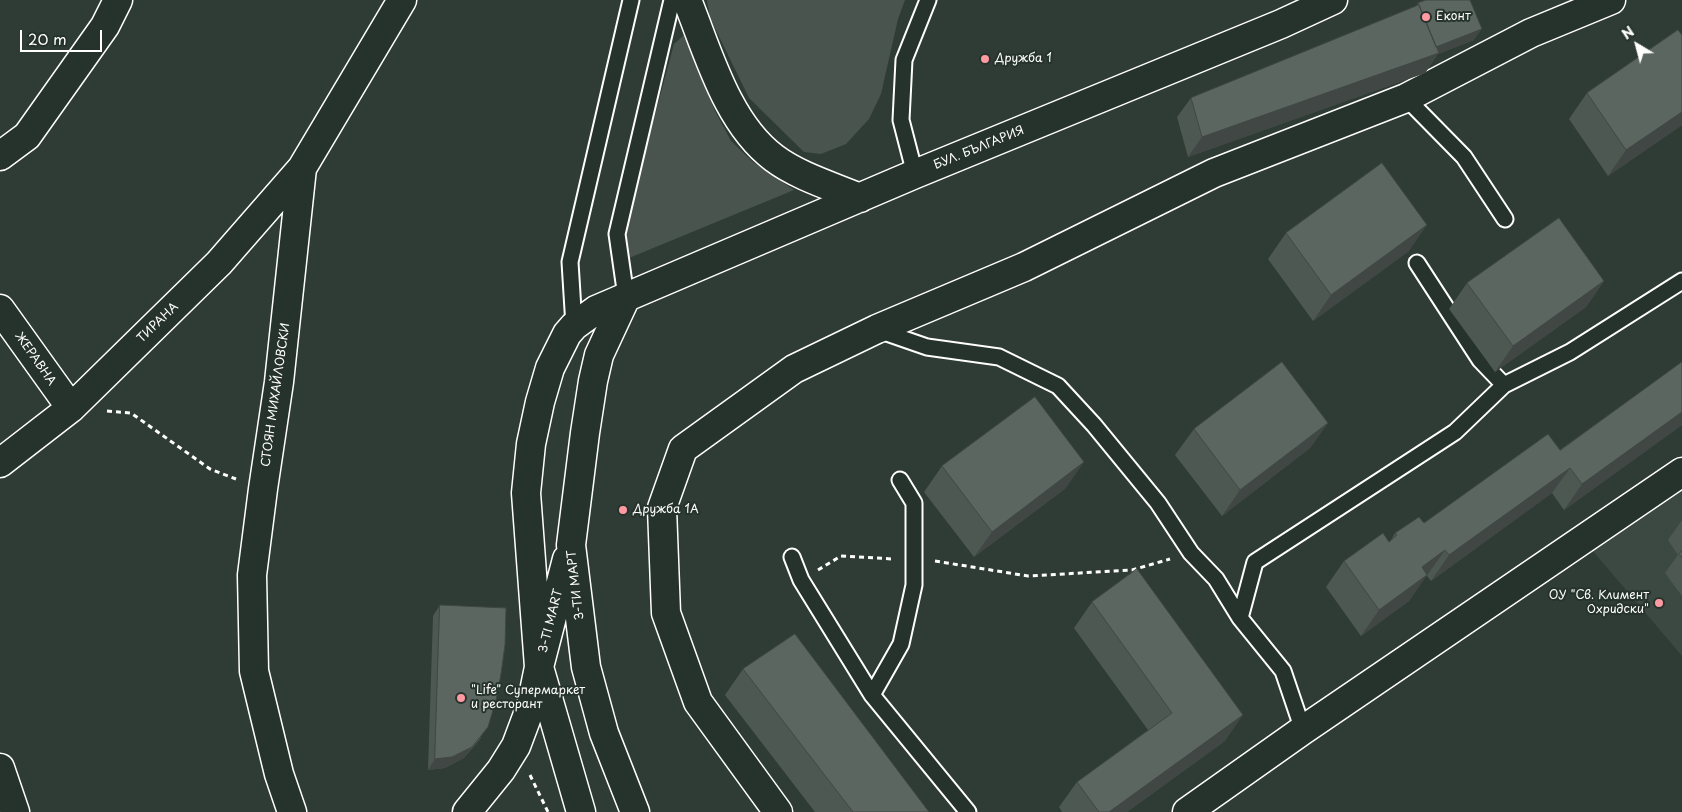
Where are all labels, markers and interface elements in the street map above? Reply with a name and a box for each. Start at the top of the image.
place label: Еконт [1436,10,1471,24]
marker: Еконт [1420,11,1432,23]
scale bar [22,20,105,52]
north arrow [1612,20,1662,70]
text: N [1617,21,1638,44]
text: 20 m [28,27,67,50]
place label: Дружба 1 [995,52,1052,66]
marker: Дружба 1 [979,53,991,65]
street label: БУЛ. БЪЛГАРИЯ [932,123,1026,173]
street label: ТИРАНА [134,300,182,346]
street label: СТОЯН МИХАЙЛОВСКИ [259,322,293,468]
street label: ЖЕРАВНА [11,330,59,388]
place label: Дружба 1A [633,503,699,517]
marker: Дружба 1A [617,504,629,516]
street label: 3-ТИ МАРТ [565,549,587,621]
street label: 3-TI MART [536,587,566,655]
place label: ОУ "Св. Климент Охридски" [1549,589,1649,617]
marker: ОУ "Св. Климент Охридски" [1653,597,1665,609]
place label: "Life" Супермаркет и ресторант [471,684,585,712]
marker: "Life" Супермаркет и ресторант [455,692,467,704]

